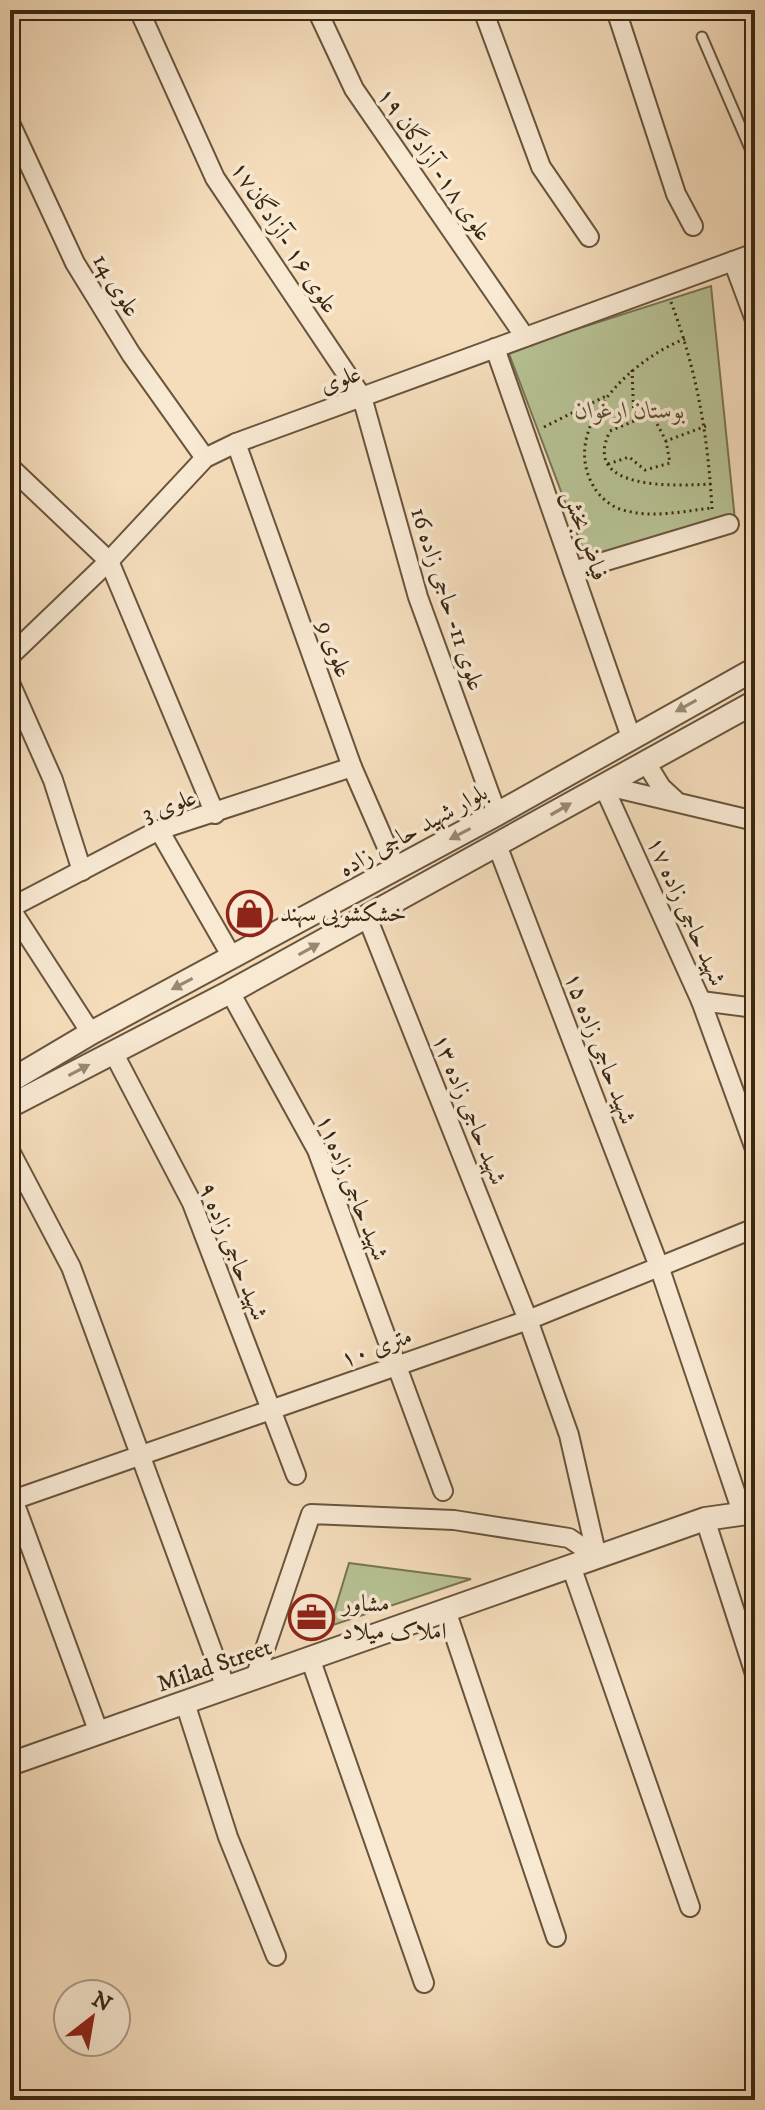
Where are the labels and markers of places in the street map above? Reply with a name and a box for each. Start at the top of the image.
shop icon: خشکشویی سهند [225,889,273,937]
place label: خشکشویی سهند [280,899,407,929]
place label: مشاور املاک میلاد [340,1589,447,1647]
office icon: مشاور املاک میلاد [287,1593,335,1641]

